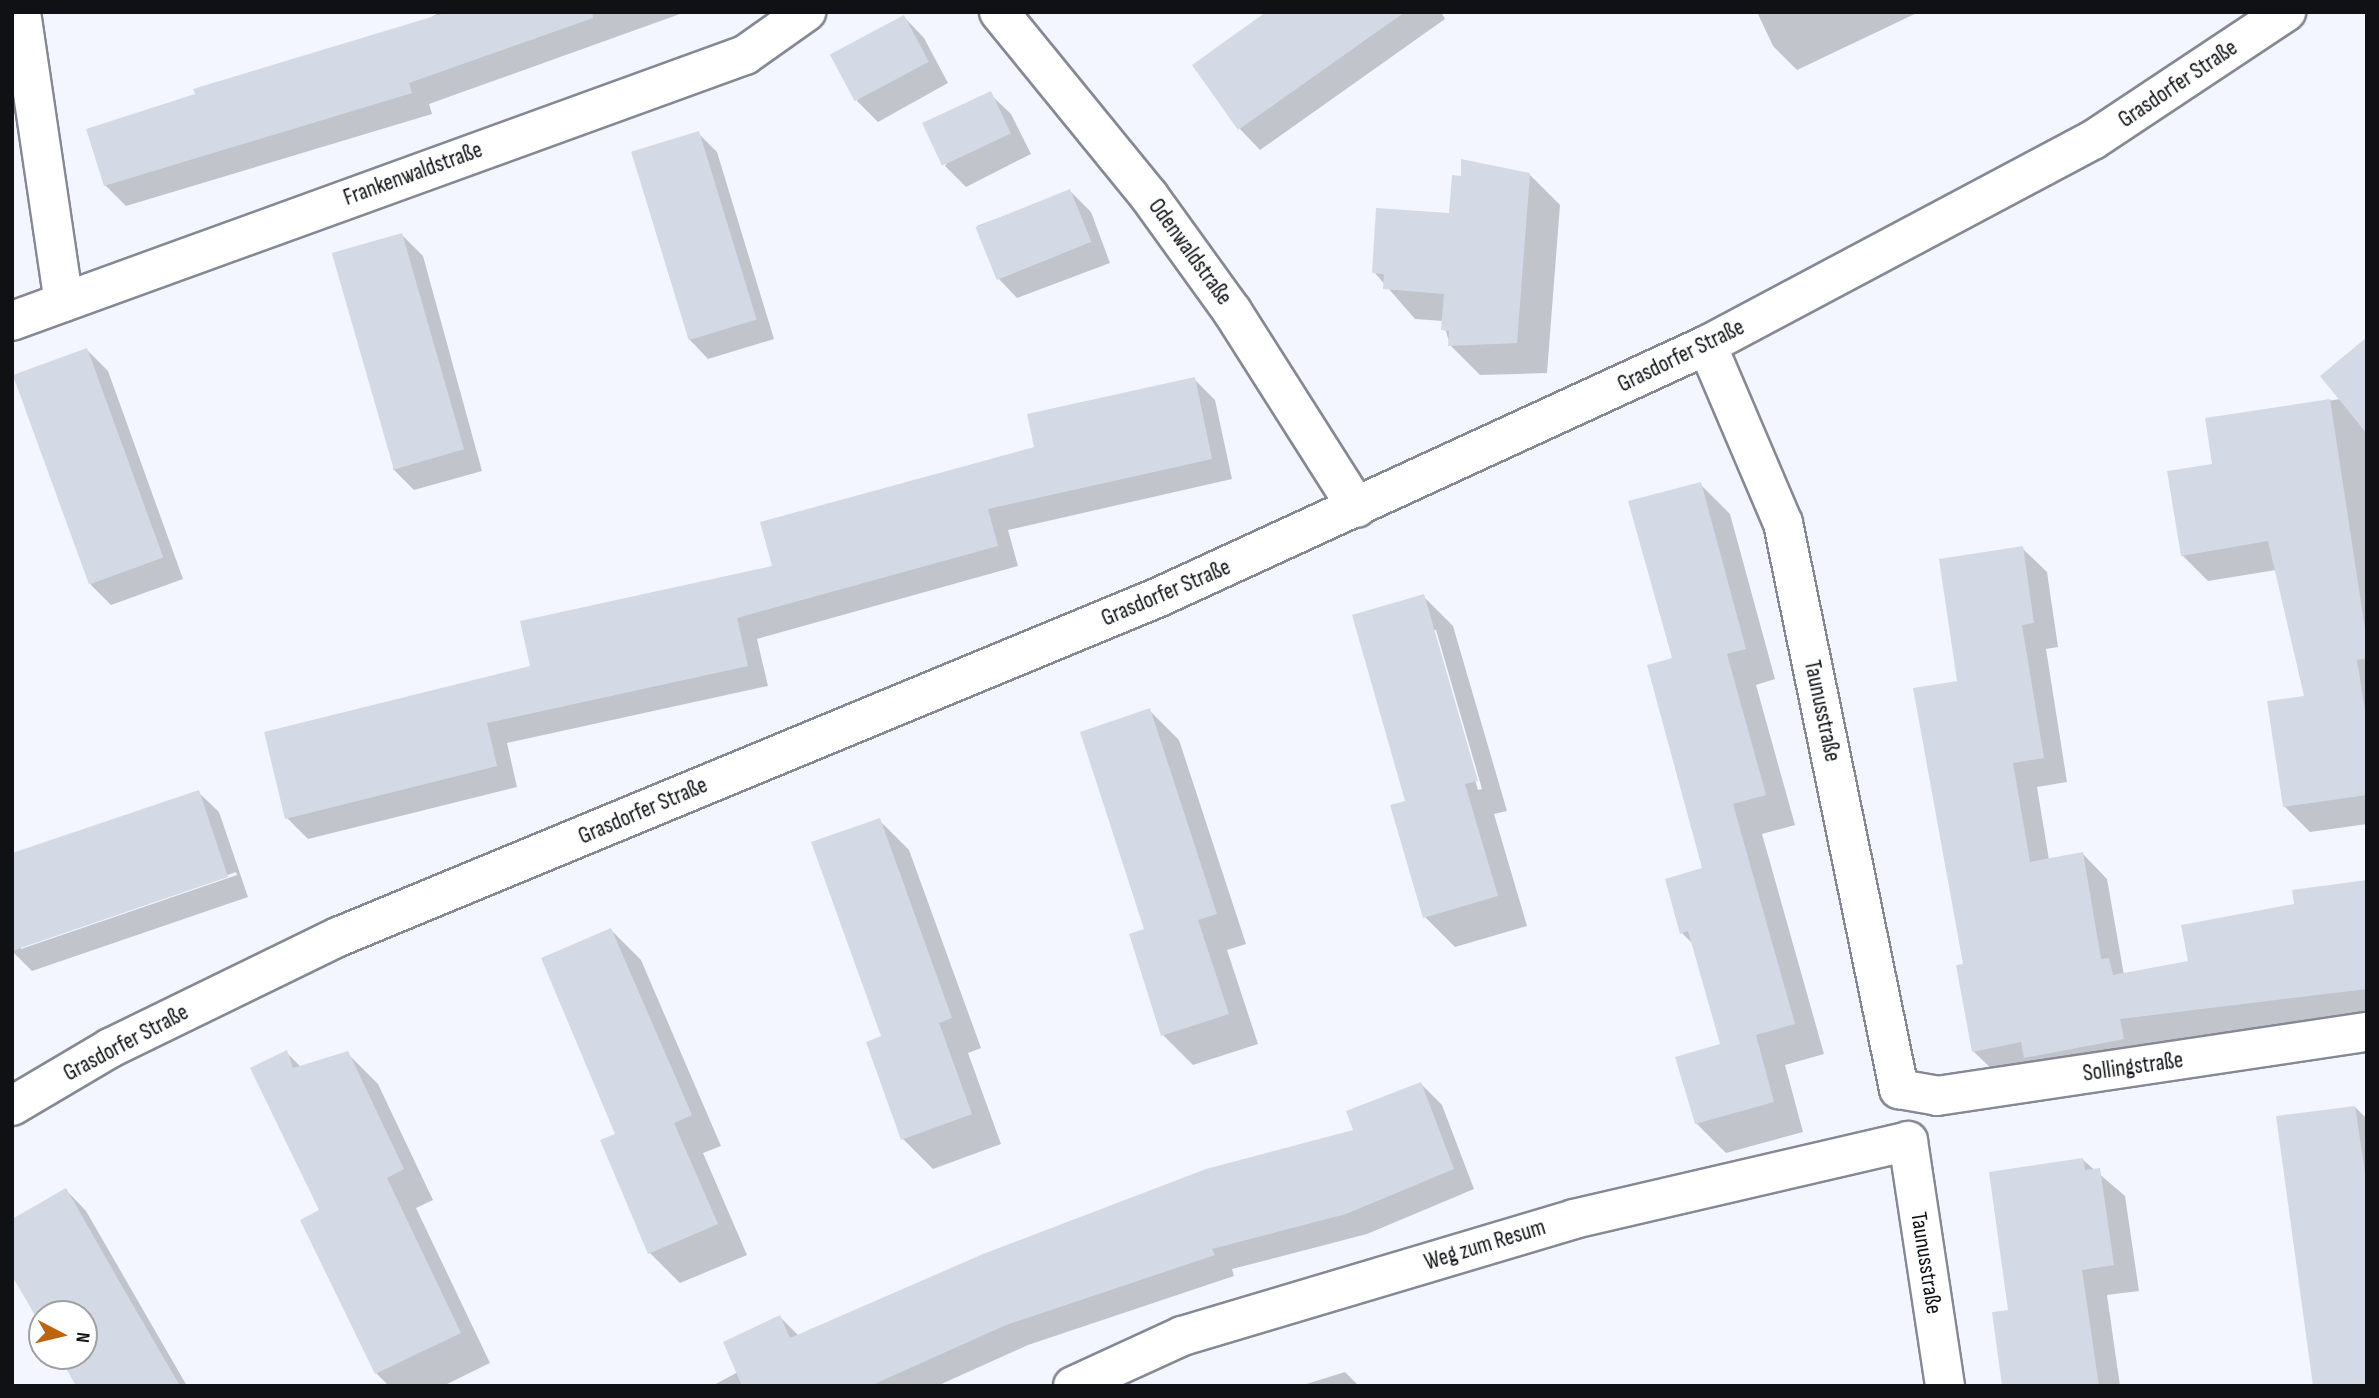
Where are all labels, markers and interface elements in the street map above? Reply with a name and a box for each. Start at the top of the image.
street label: Grasdorfer Straße [2113,34,2243,134]
street label: Frankenwaldstraße [340,136,486,212]
street label: Odenwaldstraße [1142,193,1238,311]
street label: Grasdorfer Straße [1613,313,1749,399]
street label: Grasdorfer Straße [1097,553,1235,633]
street label: Taunusstraße [1798,658,1846,764]
street label: Grasdorfer Straße [574,771,712,851]
street label: Grasdorfer Straße [59,999,193,1087]
street label: Sollingstraße [2081,1046,2185,1088]
street label: Taunusstraße [1904,1210,1948,1316]
street label: Weg zum Resum [1421,1214,1549,1276]
north arrow [28,1300,98,1370]
text: N [70,1331,94,1344]

